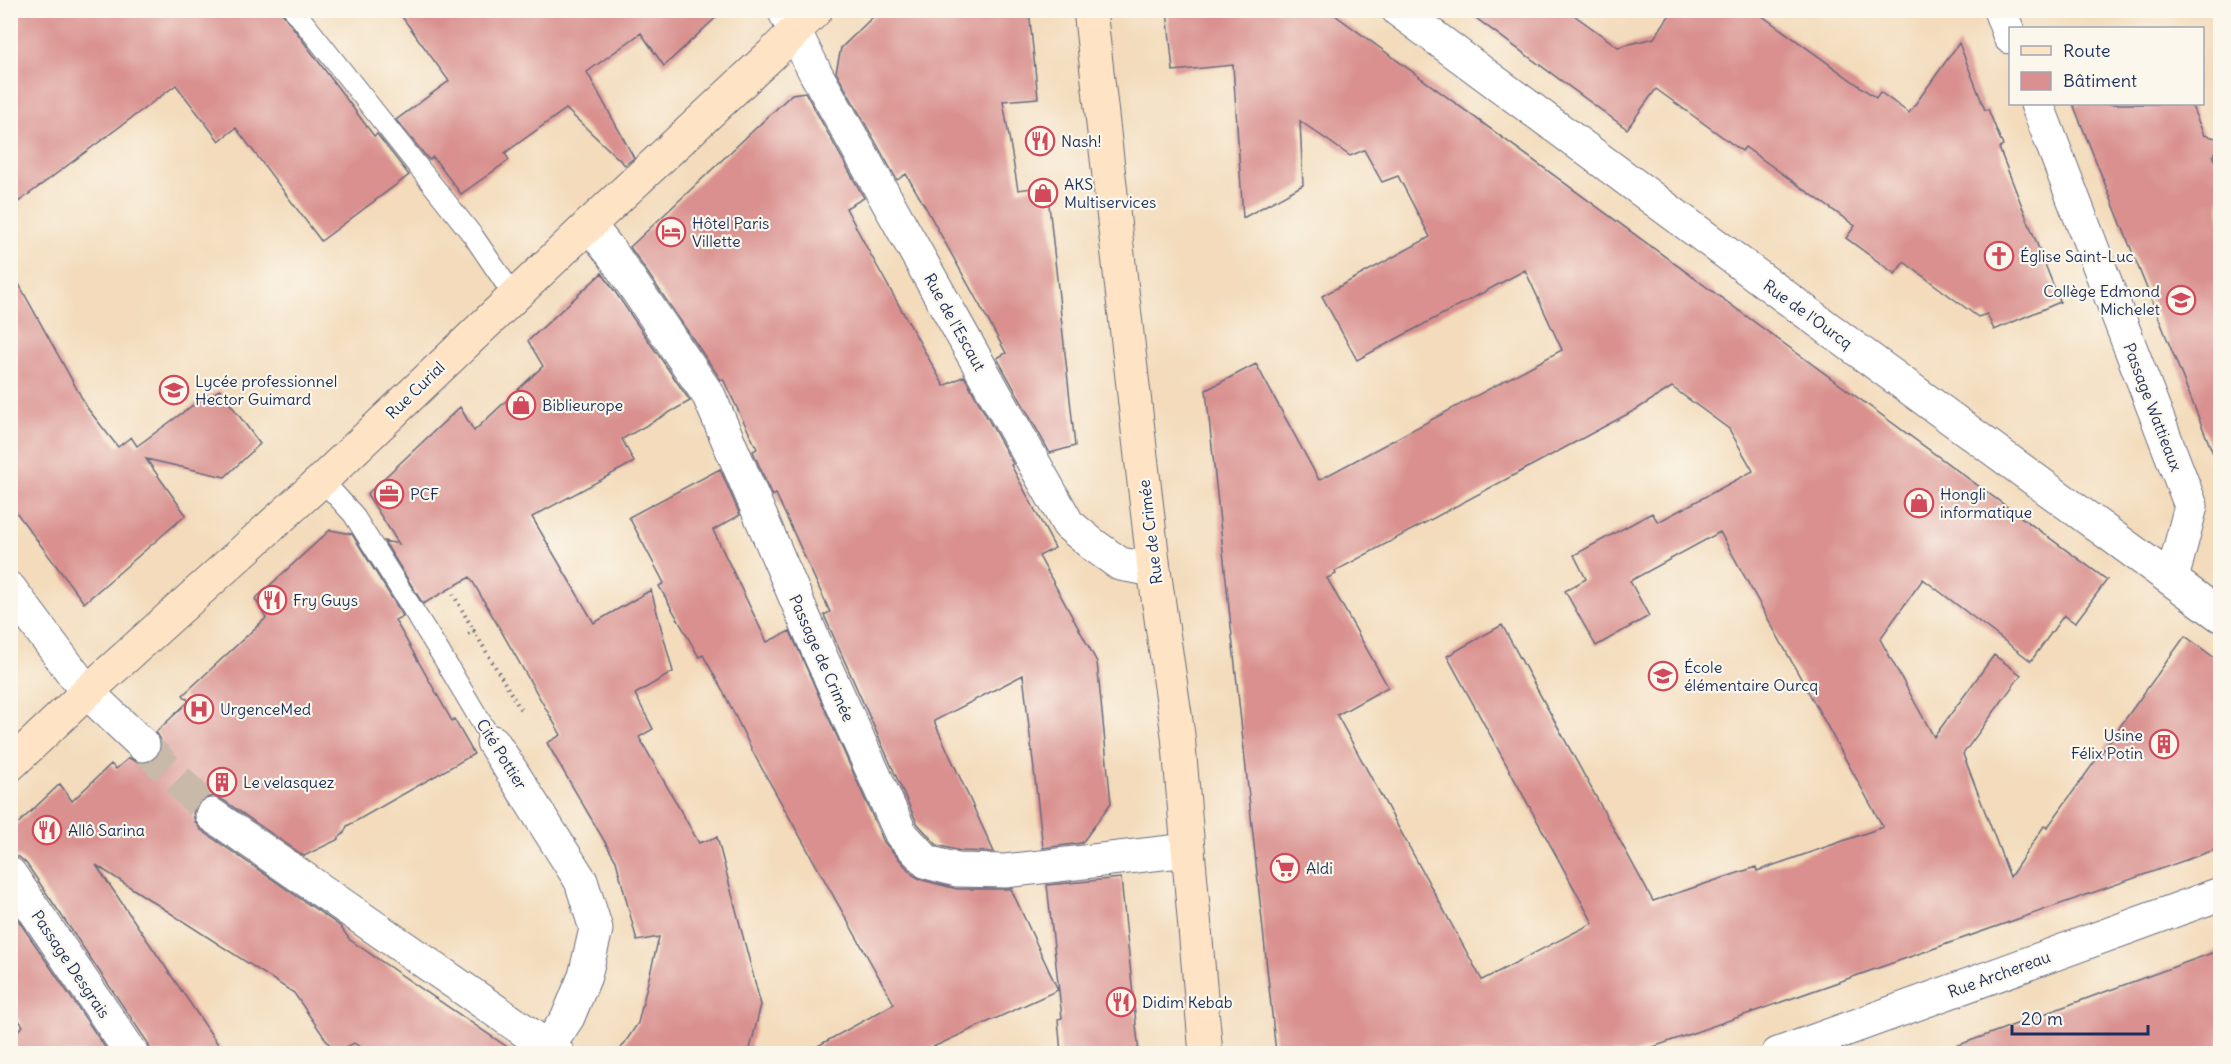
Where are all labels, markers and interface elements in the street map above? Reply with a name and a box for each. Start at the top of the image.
legend [2009,27,2204,105]
text: Route [2063,39,2111,62]
text: Bâtiment [2063,69,2137,92]
restaurant icon: Nash! [1024,125,1056,157]
place label: Nash! [1061,131,1101,151]
place label: AKS Multiservices [1064,174,1156,212]
shop icon: AKS Multiservices [1027,177,1059,209]
place label: Hôtel Paris Villette [692,213,769,251]
hotel icon: Hôtel Paris Villette [655,216,687,248]
church icon: Église Saint-Luc [1983,240,2015,272]
place label: Église Saint-Luc [2020,246,2134,266]
street label: Rue de l'Escaut [920,270,990,375]
street label: Rue de l'Ourcq [1760,275,1856,353]
place label: Collège Edmond Michelet [2043,281,2161,319]
school or university icon: Collège Edmond Michelet [2165,284,2197,316]
street label: Passage Wattieaux [2119,340,2187,474]
street label: Rue Curial [381,357,449,423]
place label: Lycée professionnel Hector Guimard [195,371,337,409]
school or university icon: Lycée professionnel Hector Guimard [158,374,190,406]
shop icon: Biblieurope [505,389,537,421]
place label: Biblieurope [542,395,623,415]
office icon: PCF [373,478,405,510]
street label: Rue de Crimée [1134,478,1166,586]
place label: PCF [410,484,439,504]
place label: Hongli informatique [1940,484,2032,522]
shop icon: Hongli informatique [1903,487,1935,519]
restaurant icon: Fry Guys [256,584,288,616]
place label: Fry Guys [293,590,358,610]
street label: Passage de Crimée [785,591,859,725]
place label: École élémentaire Ourcq [1684,657,1818,695]
school or university icon: École élémentaire Ourcq [1647,660,1679,692]
hospital icon: UrgenceMed [183,693,215,725]
place label: UrgenceMed [220,699,311,719]
street label: Cité Pottier [472,715,532,793]
place label: Usine Félix Potin [2071,725,2143,763]
building icon: Usine Félix Potin [2148,728,2180,760]
building icon: Le velasquez [206,766,238,798]
place label: Le velasquez [243,772,335,792]
restaurant icon: Allô Sarina [31,814,63,846]
place label: Allô Sarina [68,820,145,840]
supermarket icon: Aldi [1269,852,1301,884]
place label: Aldi [1306,858,1333,878]
street label: Passage Desgrais [28,906,114,1022]
street label: Rue Archereau [1945,946,2053,1002]
restaurant icon: Didim Kebab [1105,986,1137,1018]
place label: Didim Kebab [1142,992,1233,1012]
scale bar [2012,998,2148,1036]
text: 20 m [2021,1007,2063,1030]

